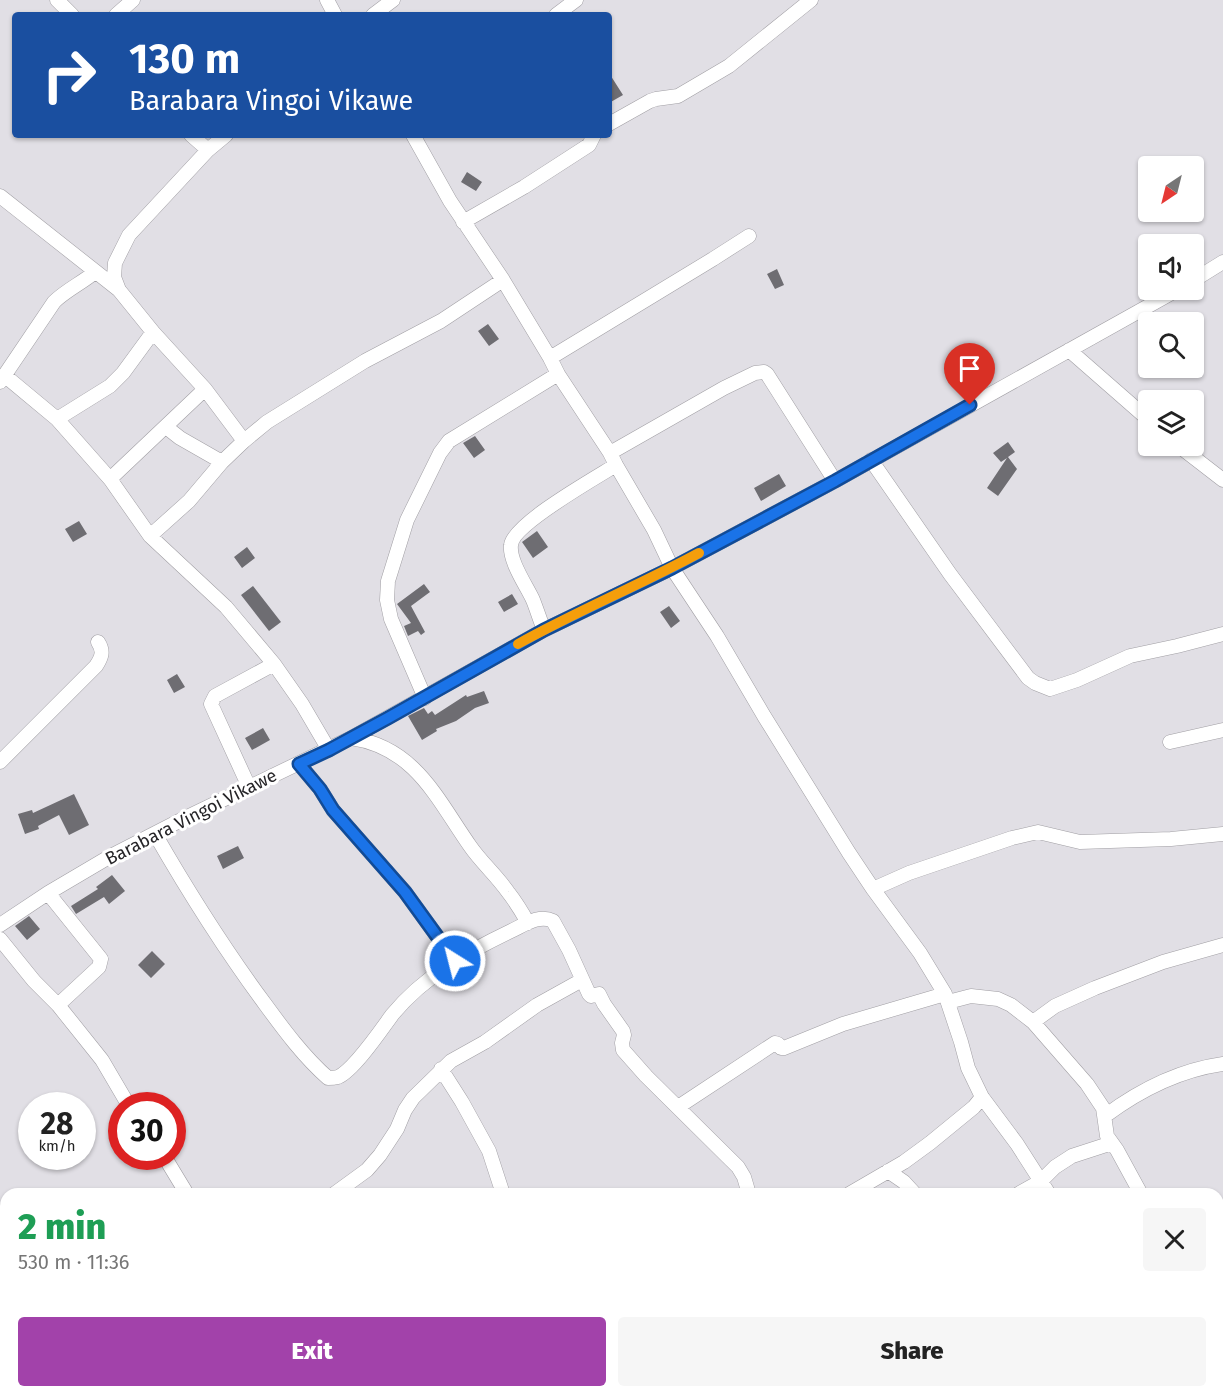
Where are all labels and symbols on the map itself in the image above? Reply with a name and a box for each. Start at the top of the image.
north arrow [1138,156,1204,222]
pin [944,343,995,405]
street label: Barabara Vingoi Vikawe [102,764,280,870]
position arrow [423,929,487,993]
speed limit sign: 30 [108,1092,186,1170]

